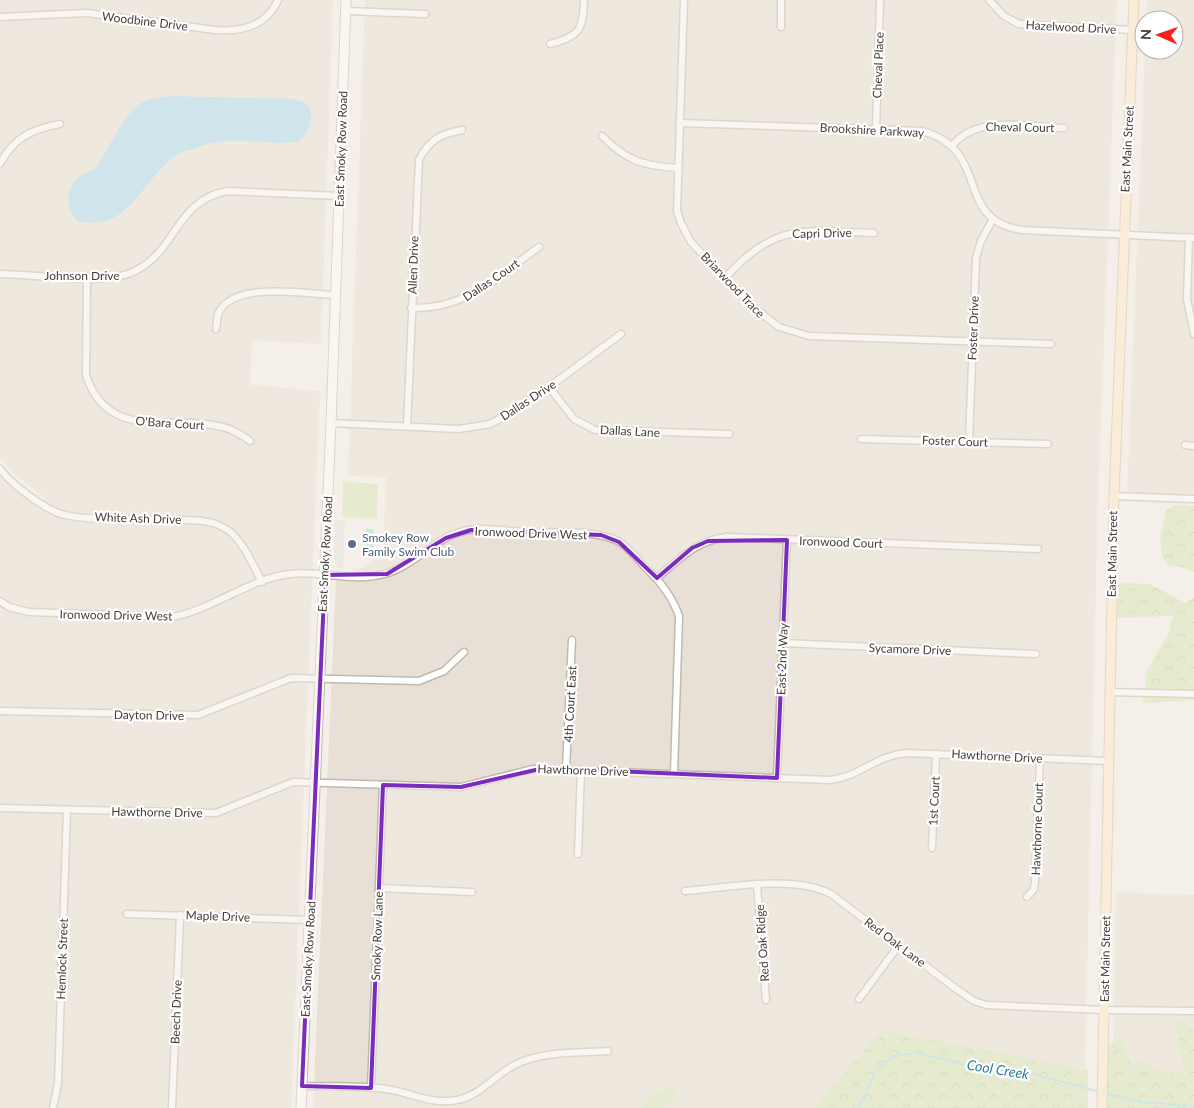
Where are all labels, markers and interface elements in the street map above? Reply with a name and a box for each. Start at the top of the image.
street label: Woodbine Drive [101,8,189,34]
north arrow [1134,10,1184,60]
street label: Hazelwood Drive [1025,17,1117,37]
text: N [1137,29,1154,40]
street label: Cheval Place [869,31,887,99]
street label: East Smoky Row Road [331,91,351,207]
street label: East Main Street [1117,105,1137,193]
street label: Cheval Court [985,119,1055,135]
street label: Brookshire Parkway [819,120,925,140]
street label: Capri Drive [792,225,852,241]
street label: Allen Drive [404,236,422,294]
street label: Briarwood Trace [698,249,768,321]
street label: Dallas Court [460,255,523,304]
street label: Johnson Drive [44,268,120,283]
street label: Foster Drive [964,295,982,361]
street label: Dallas Drive [497,376,559,424]
street label: O'Bara Court [135,413,206,433]
street label: Dallas Lane [600,422,660,440]
street label: Foster Court [922,432,989,450]
street label: East Smoky Row Road [314,496,336,612]
street label: White Ash Drive [94,509,182,527]
street label: East Main Street [1104,510,1120,597]
street label: Ironwood Drive West [474,524,588,542]
place label: Smokey Row Family Swim Club [362,530,455,559]
street label: Ironwood Court [799,533,884,551]
marker: Smokey Row Family Swim Club [346,538,358,550]
street label: Ironwood Drive West [60,607,173,623]
street label: East 2nd Way [773,622,791,695]
street label: Sycamore Drive [868,640,952,658]
street label: 4th Court East [561,665,580,743]
street label: Dayton Drive [114,707,184,723]
street label: Hawthorne Drive [951,746,1043,766]
street label: Hawthorne Drive [537,761,629,779]
street label: 1st Court [925,775,943,826]
street label: Hawthorne Court [1028,782,1046,876]
street label: Hawthorne Drive [111,804,203,820]
street label: Smoky Row Lane [368,891,386,981]
street label: East Smoky Row Road [297,901,319,1017]
street label: Red Oak Ridge [752,904,772,982]
street label: Maple Drive [186,907,250,925]
street label: Red Oak Lane [861,914,929,970]
street label: East Main Street [1097,915,1113,1002]
street label: Hemlock Street [53,917,71,1000]
street label: Beech Drive [167,980,185,1044]
water label: Cool Creek [966,1056,1031,1082]

